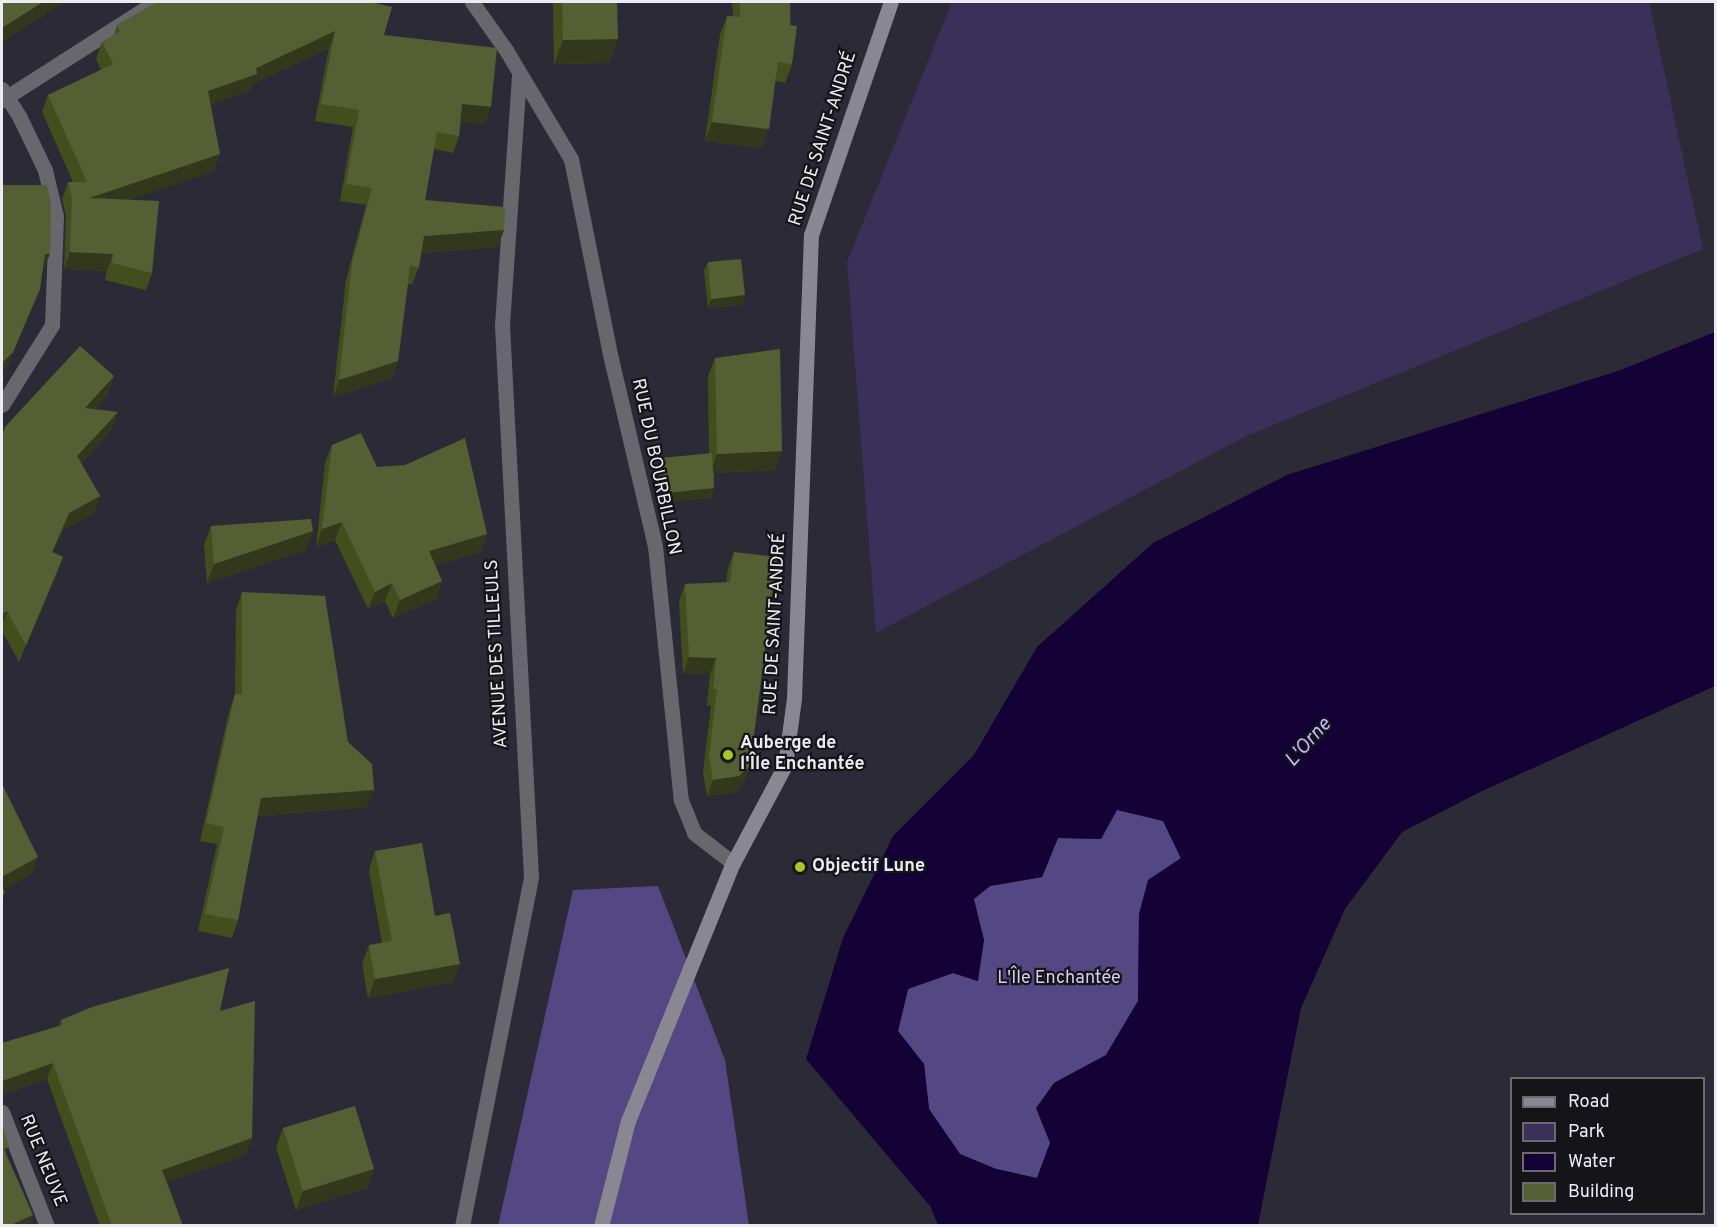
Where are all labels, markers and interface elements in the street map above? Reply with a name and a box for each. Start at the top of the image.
street label: RUE DE SAINT-ANDRÉ [786,49,862,229]
street label: RUE DU BOURBILLON [626,377,684,557]
street label: RUE DE SAINT-ANDRÉ [760,532,792,716]
street label: AVENUE DES TILLEULS [482,559,514,749]
water label: L'Orne [1281,714,1337,772]
place label: Auberge de l'Île Enchantée [740,734,865,777]
marker: Auberge de l'Île Enchantée [721,748,735,762]
place label: Objectif Lune [812,856,925,878]
marker: Objectif Lune [793,860,807,874]
park label: L'Île Enchantée [997,968,1121,990]
legend [1510,1077,1705,1215]
text: Road [1568,1091,1610,1114]
street label: RUE NEUVE [14,1112,70,1210]
text: Park [1568,1121,1605,1144]
text: Water [1568,1151,1615,1174]
text: Building [1568,1181,1634,1204]

